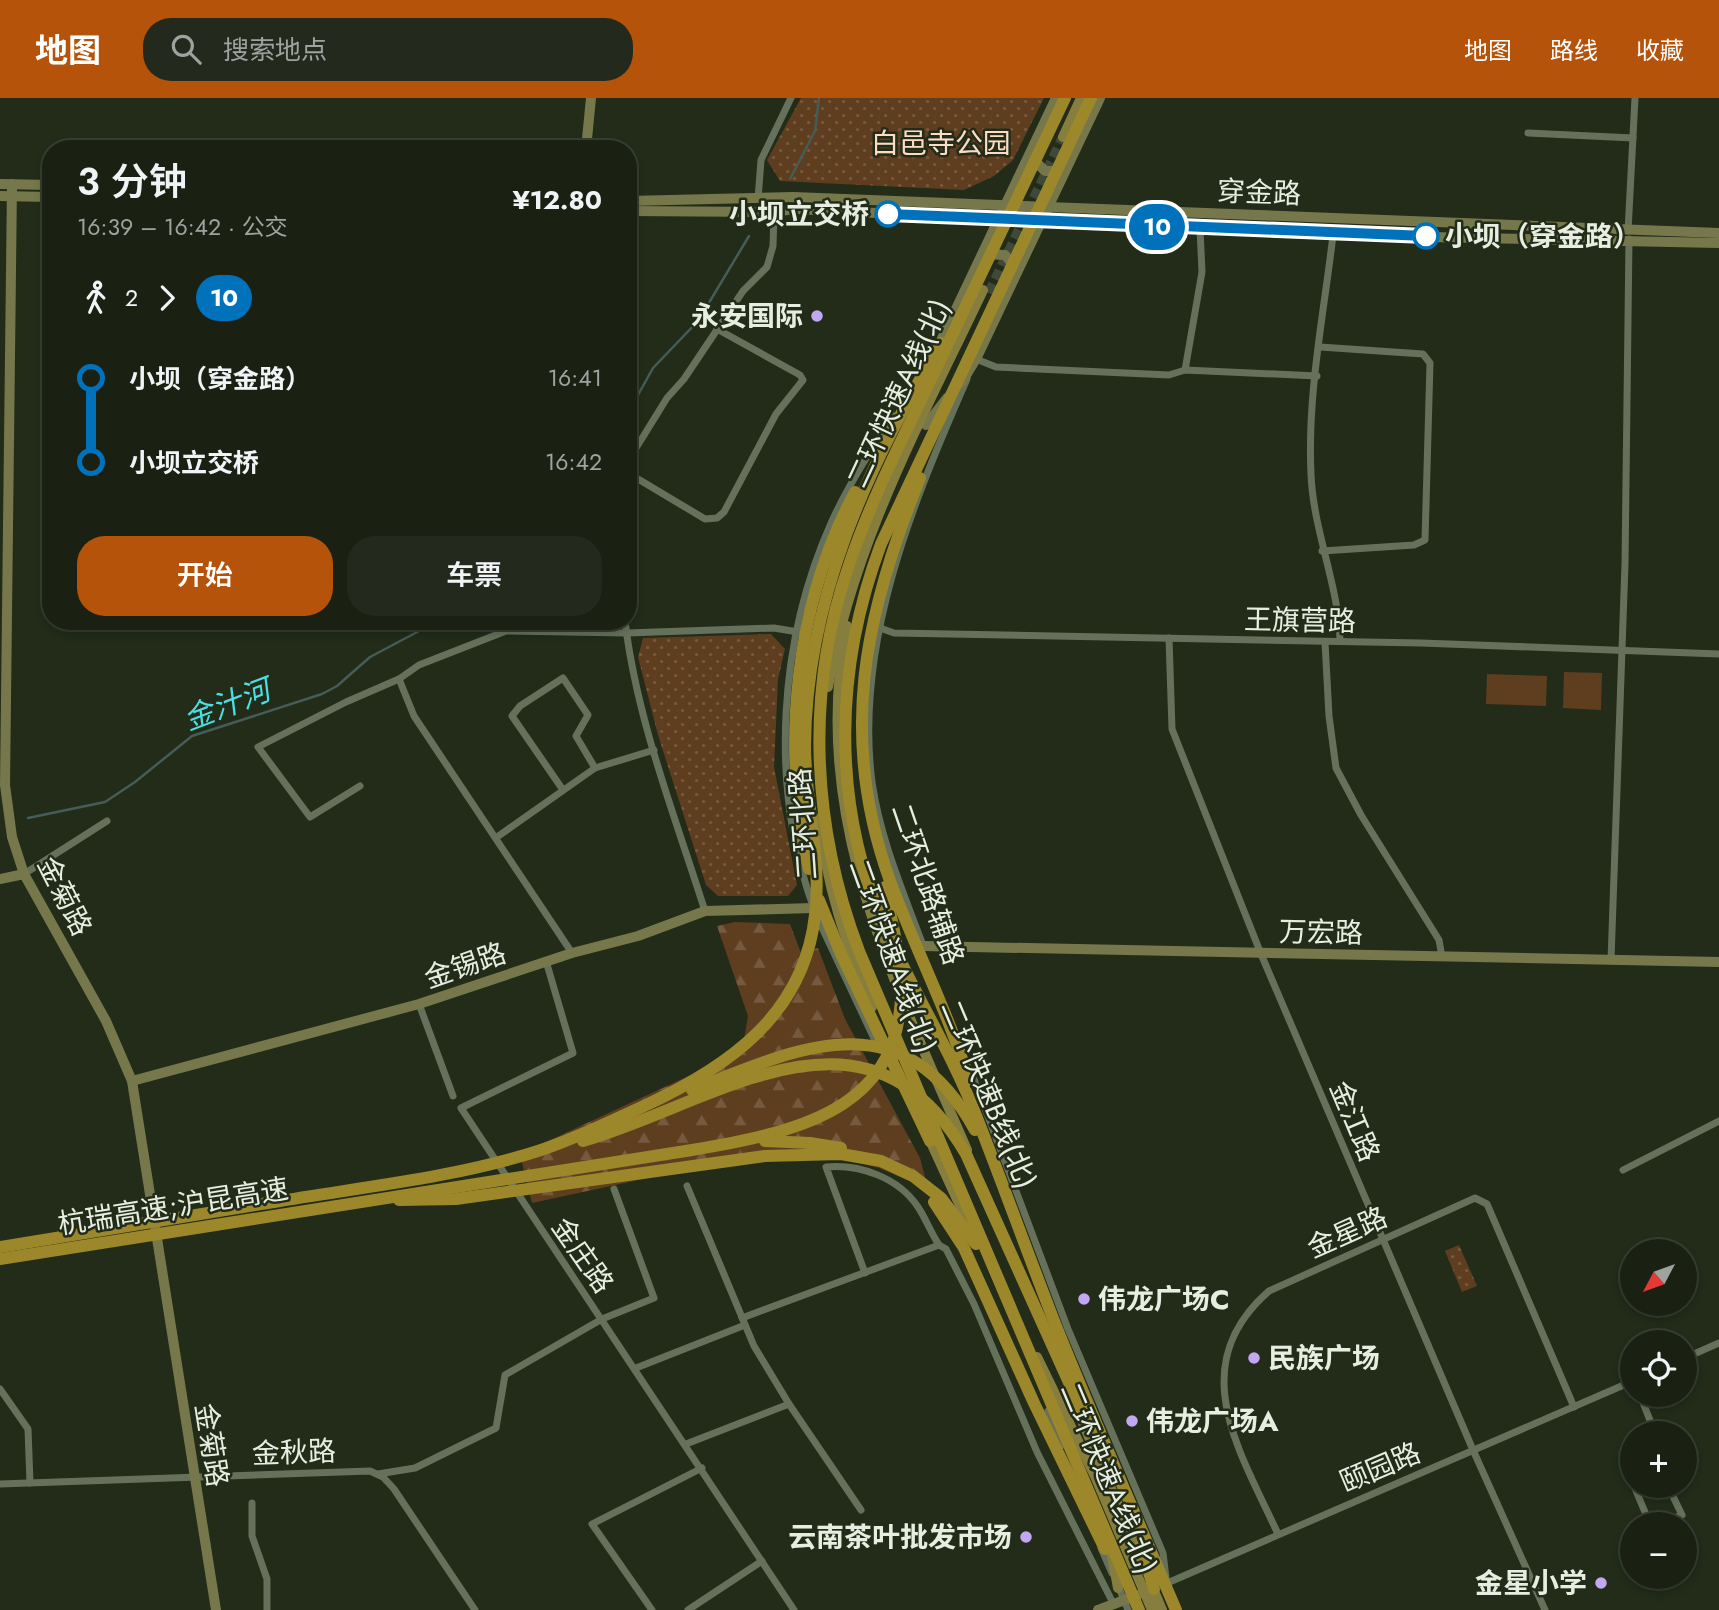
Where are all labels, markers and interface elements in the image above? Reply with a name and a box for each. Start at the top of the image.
search box [143,18,633,81]
text: 地图 [35,27,101,74]
icon: search [167,30,205,68]
text: 搜索地点 [223,31,327,69]
text: 地图 [1464,33,1512,68]
text: 路线 [1550,33,1598,68]
text: 收藏 [1636,33,1684,68]
park label: 白邑寺公园 [871,123,1011,164]
text: 3 分钟 [77,154,187,209]
street label: 穿金路 [1216,171,1302,214]
text: ¥12.80 [512,181,602,219]
place label: 小坝立交桥 [729,194,869,235]
marker: 小坝立交桥 [875,201,901,227]
line badge: 10 [1126,204,1188,250]
text: 10 [1143,209,1171,244]
text: 16:39 – 16:42 · 公交 [77,210,288,244]
place label: 小坝（穿金路） [1445,216,1641,257]
marker: 小坝（穿金路） [1413,223,1439,249]
icon: walk [77,279,115,317]
icon: forward [148,279,186,317]
text: 10 [210,280,238,315]
text: 2 [125,281,138,315]
street label: 二环快速A线(北) [837,292,960,494]
place label: 永安国际 [691,296,803,337]
marker: 永安国际 [809,308,825,324]
text: 小坝（穿金路） [129,360,311,398]
text: 16:41 [548,361,602,395]
text: 小坝立交桥 [129,444,259,482]
text: 16:42 [545,445,602,479]
button: 开始 [77,536,333,616]
button: 车票 [347,536,602,616]
street label: 王旗营路 [1244,599,1356,642]
water label: 金汁河 [177,667,281,741]
street label: 二环北路 [779,767,828,881]
street label: 二环北路辅路 [881,798,974,970]
street label: 金菊路 [27,849,102,943]
street label: 二环快速A线(北) [838,853,947,1059]
street label: 万宏路 [1279,911,1363,954]
street label: 金锡路 [419,932,512,999]
street label: 二环快速B线(北) [930,994,1047,1195]
street label: 金江路 [1319,1075,1390,1168]
street label: 杭瑞高速;沪昆高速 [55,1168,291,1245]
street label: 金星路 [1300,1197,1394,1268]
street label: 金庄路 [542,1209,623,1301]
north arrow [1620,1239,1698,1316]
map controls [1620,1239,1697,1589]
place label: 伟龙广场C [1098,1279,1230,1320]
marker: 伟龙广场C [1076,1291,1092,1307]
button: locate [1620,1330,1697,1407]
place label: 民族广场 [1268,1338,1380,1379]
marker: 民族广场 [1246,1350,1262,1366]
street label: 二环快速A线(北) [1050,1376,1167,1580]
street label: 金菊路 [185,1400,238,1490]
place label: 伟龙广场A [1146,1401,1279,1442]
marker: 伟龙广场A [1124,1413,1140,1429]
button: + [1620,1421,1697,1498]
street label: 金秋路 [251,1431,337,1474]
street label: 颐园路 [1334,1432,1427,1503]
button: − [1620,1512,1697,1589]
place label: 云南茶叶批发市场 [788,1517,1012,1558]
marker: 云南茶叶批发市场 [1018,1529,1034,1545]
place label: 金星小学 [1475,1563,1587,1604]
marker: 金星小学 [1593,1575,1609,1591]

